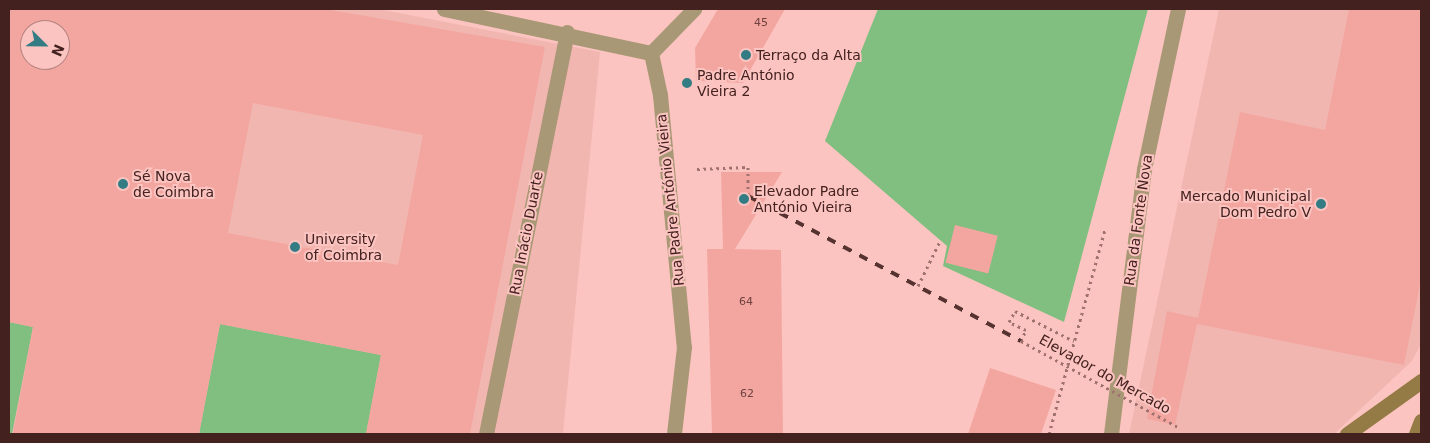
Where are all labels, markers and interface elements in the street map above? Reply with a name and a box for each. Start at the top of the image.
house number: 45 [754,16,768,30]
north arrow [20,20,70,70]
text: N [48,42,68,59]
place label: Terraço da Alta [756,47,861,63]
marker: Terraço da Alta [740,49,752,61]
place label: Padre António Vieira 2 [697,67,795,100]
marker: Padre António Vieira 2 [681,77,693,89]
street label: Rua Padre António Vieira [653,113,687,287]
street label: Rua da Fonte Nova [1120,153,1156,287]
place label: Sé Nova de Coimbra [133,168,214,200]
street label: Rua Inácio Duarte [506,170,546,296]
marker: Sé Nova de Coimbra [117,178,129,190]
place label: Elevador Padre António Vieira [754,183,859,216]
place label: Mercado Municipal Dom Pedro V [1180,188,1311,220]
marker: Elevador Padre António Vieira [738,193,750,205]
marker: Mercado Municipal Dom Pedro V [1315,198,1327,210]
place label: University of Coimbra [305,231,382,264]
marker: University of Coimbra [289,241,301,253]
house number: 64 [739,295,753,309]
street label: Elevador do Mercado [1036,331,1174,417]
house number: 62 [740,387,754,401]

